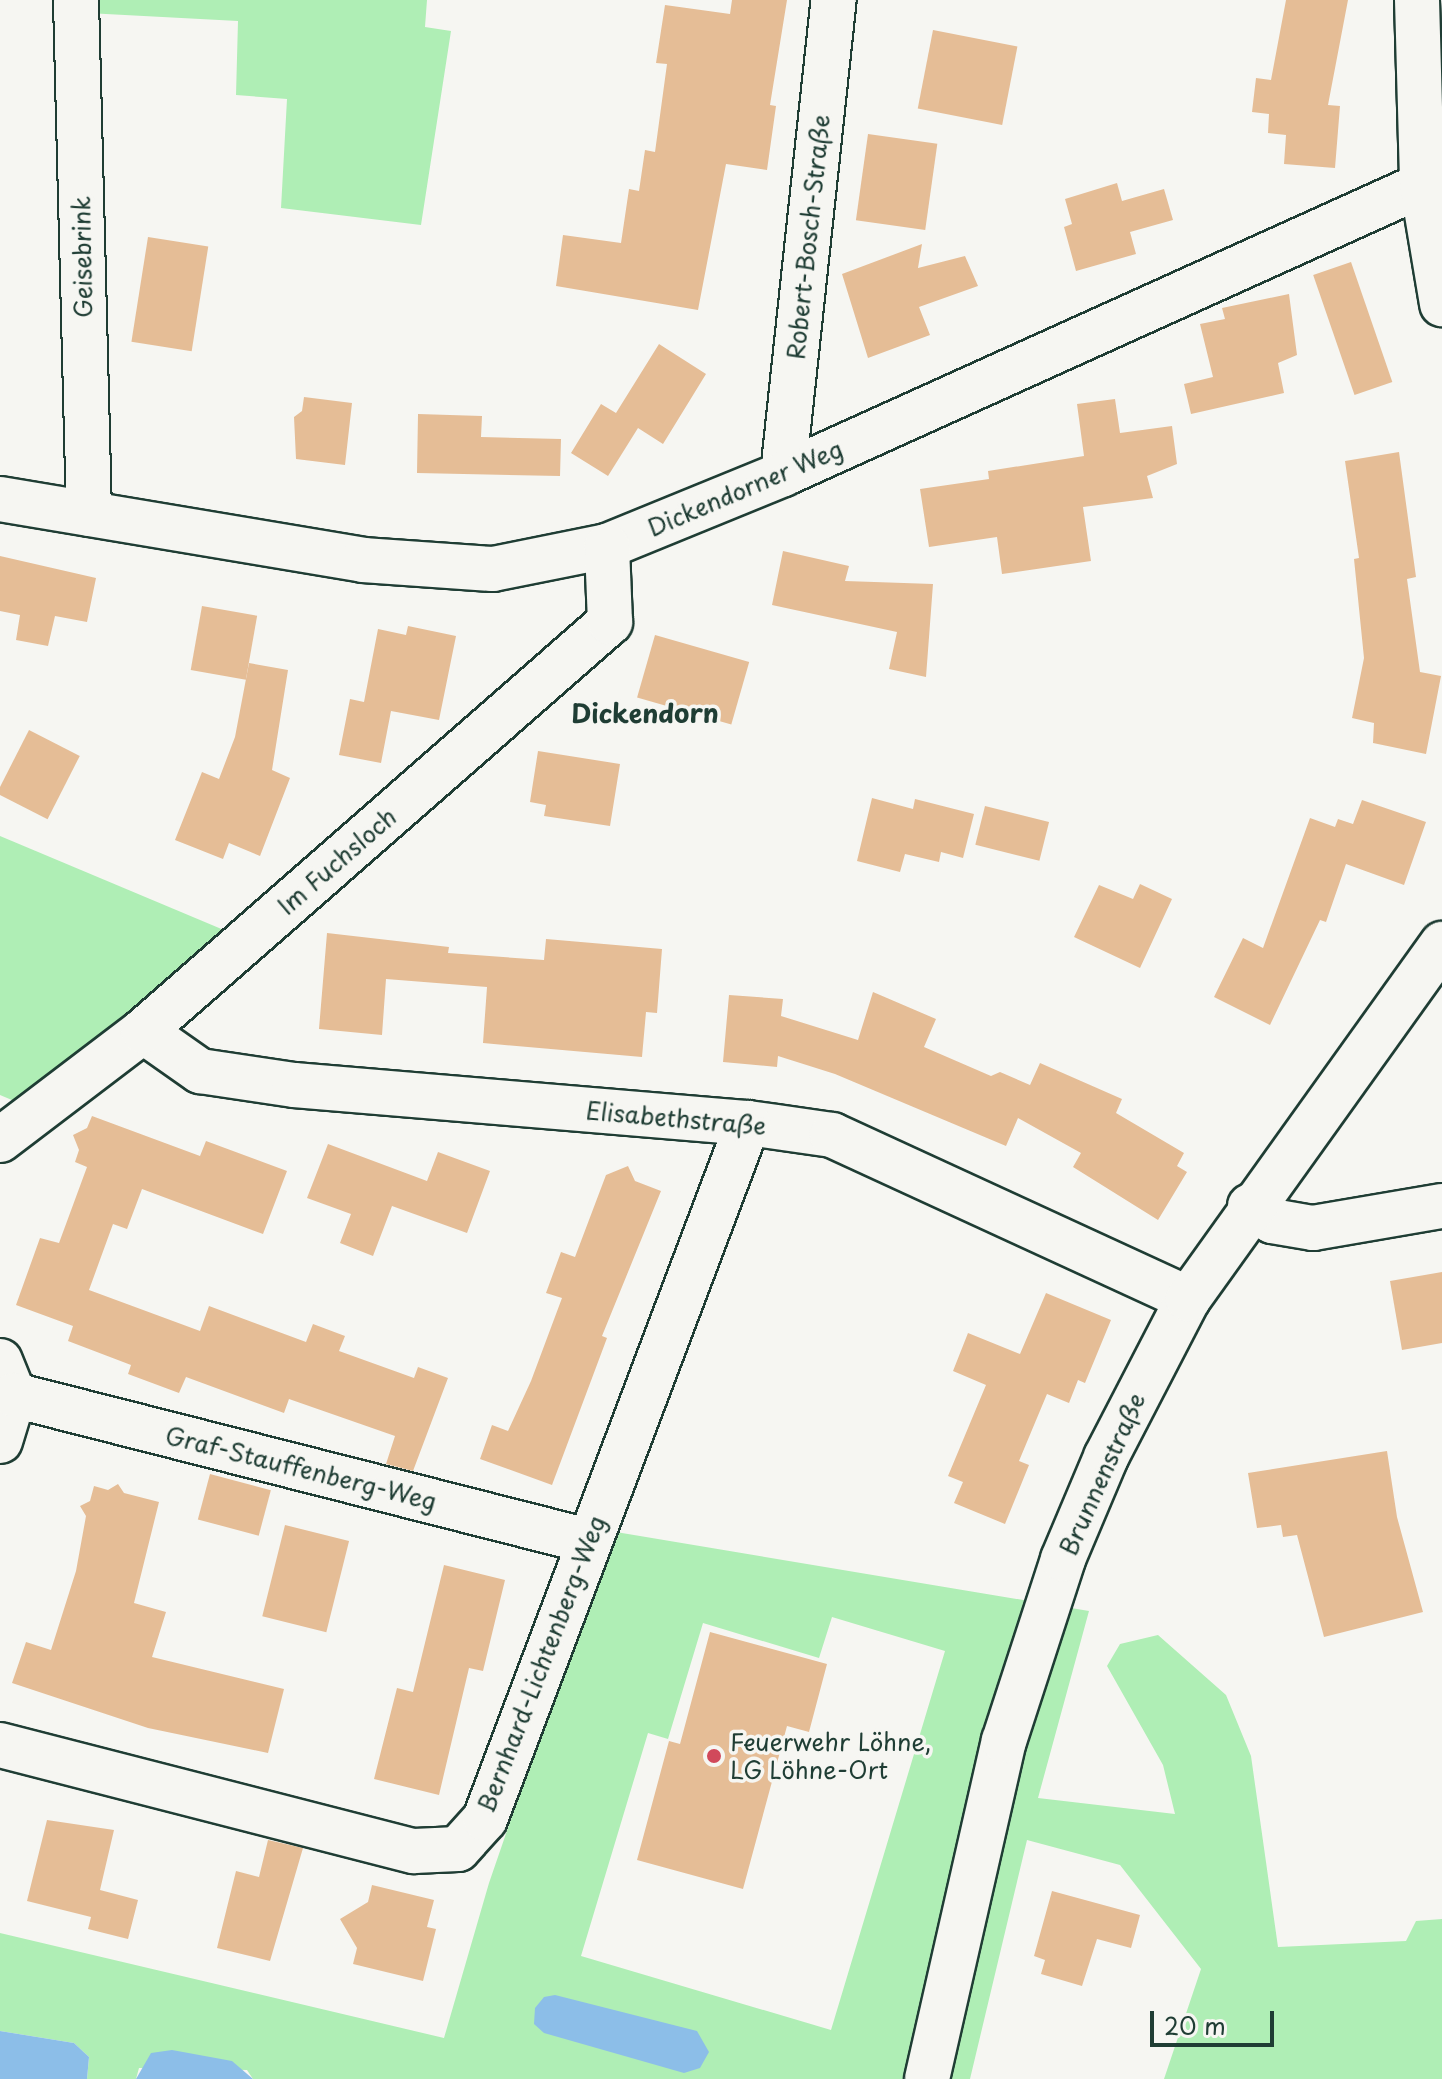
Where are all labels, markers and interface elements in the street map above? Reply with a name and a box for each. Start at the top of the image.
street label: Robert-Bosch-Straße [781,113,835,361]
street label: Geisebrink [67,196,97,318]
street label: Dickendorner Weg [642,433,848,543]
district label: Dickendorn [571,697,719,729]
street label: Im Fuchsloch [271,801,403,921]
street label: Elisabethstraße [585,1096,767,1140]
street label: Brunnenstraße [1053,1388,1151,1560]
street label: Graf-Stauffenberg-Weg [162,1420,440,1516]
street label: Bernhard-Lichtenberg-Weg [471,1511,611,1817]
place label: Feuerwehr Löhne, LG Löhne-Ort [730,1728,931,1784]
marker: Feuerwehr Löhne, LG Löhne-Ort [705,1747,723,1765]
scale bar [1154,1995,1278,2045]
text: 20 m [1164,2007,1226,2043]

